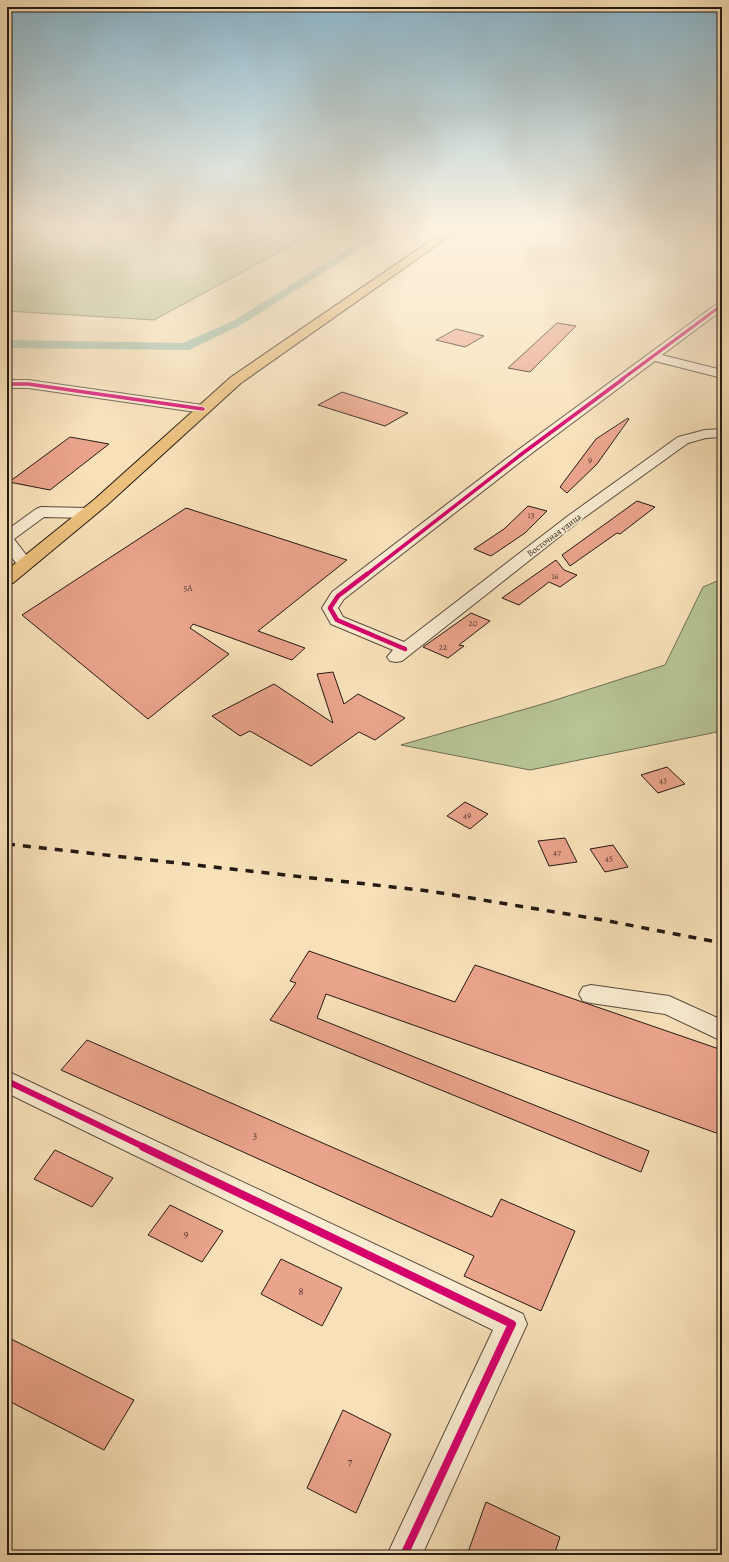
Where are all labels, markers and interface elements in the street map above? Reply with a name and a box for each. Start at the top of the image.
house number: 9 [588,454,592,466]
house number: 13 [528,509,535,521]
street label: Восточная улица [524,510,584,559]
house number: 16 [551,570,559,582]
house number: 5А [183,582,193,594]
house number: 20 [468,617,478,629]
house number: 22 [439,641,448,653]
house number: 43 [659,774,667,786]
house number: 49 [463,809,471,821]
house number: 47 [553,846,561,858]
house number: 45 [605,852,613,864]
house number: 3 [253,1128,257,1143]
house number: 9 [183,1226,189,1241]
house number: 8 [298,1284,304,1299]
house number: 7 [348,1454,353,1469]

